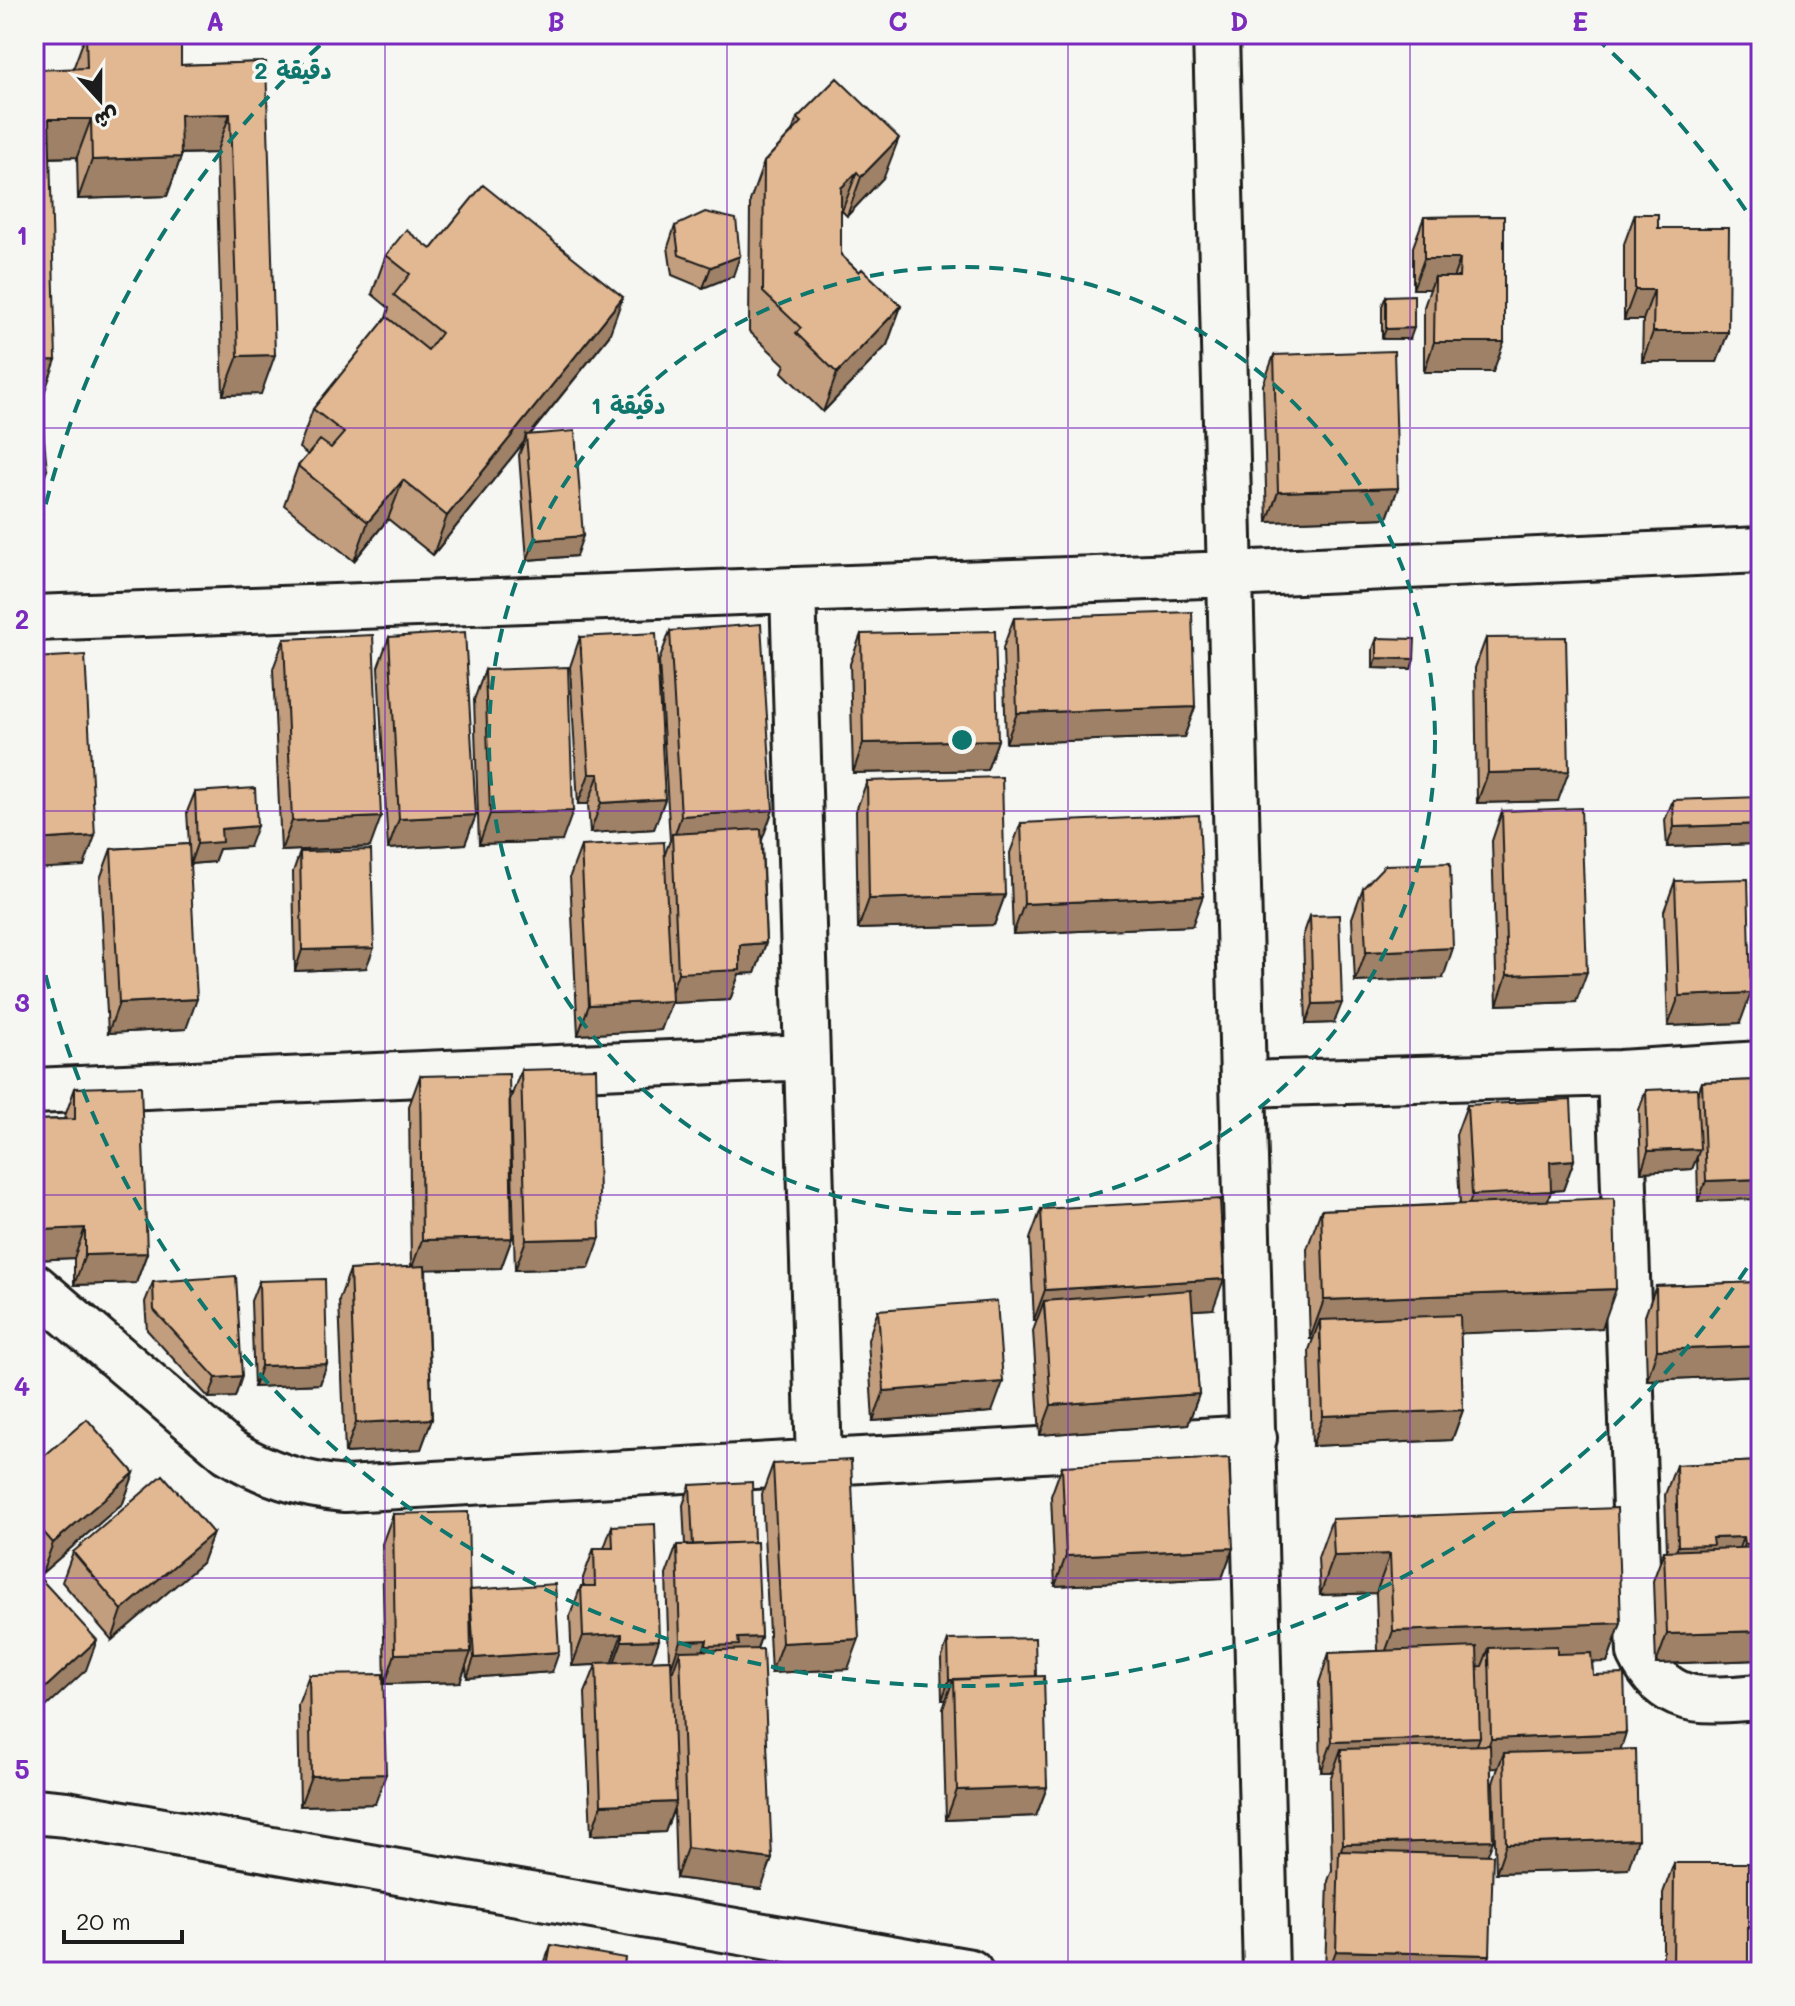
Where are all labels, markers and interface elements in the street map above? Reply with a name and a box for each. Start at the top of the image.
text: A [206,4,224,38]
text: B [547,4,565,38]
text: C [888,4,908,38]
text: D [1230,4,1248,38]
text: E [1572,4,1588,38]
text: 2 دقيقة [254,54,332,85]
north arrow [60,60,140,140]
text: ش [91,101,124,137]
text: 1 [16,218,28,252]
text: 1 دقيقة [591,389,665,420]
text: 2 [15,602,29,636]
centre of rings [948,726,976,754]
text: 3 [14,985,30,1019]
text: 4 [14,1369,30,1403]
text: 5 [14,1752,30,1786]
scale bar [64,1894,182,1944]
text: 20 m [76,1905,131,1936]

